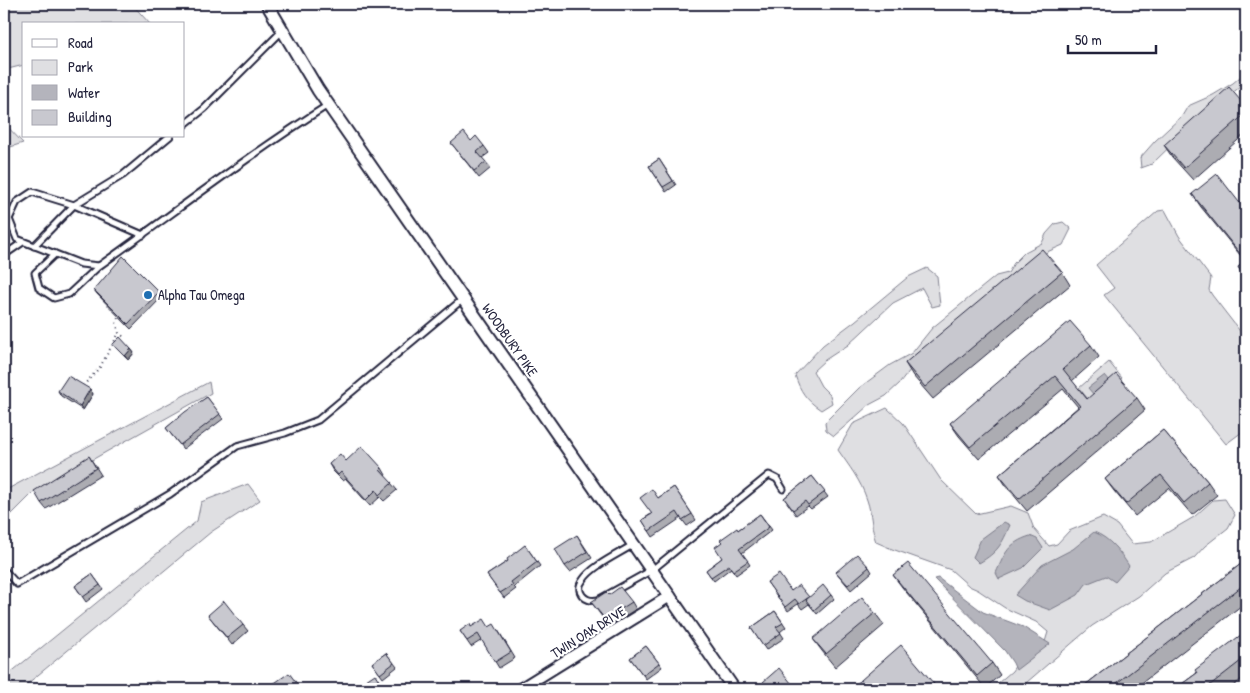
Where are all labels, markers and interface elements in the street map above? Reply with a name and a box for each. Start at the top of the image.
legend [22,22,185,138]
scale bar [1068,22,1155,54]
text: 50 m [1075,29,1102,50]
text: Road [68,32,93,53]
text: Park [68,56,93,77]
text: Water [68,82,100,103]
text: Building [68,106,112,127]
place label: Alpha Tau Omega [158,285,245,305]
marker: Alpha Tau Omega [142,289,154,301]
street label: WOODBURY PIKE [478,299,543,380]
street label: TWIN OAK DRIVE [547,601,629,662]

